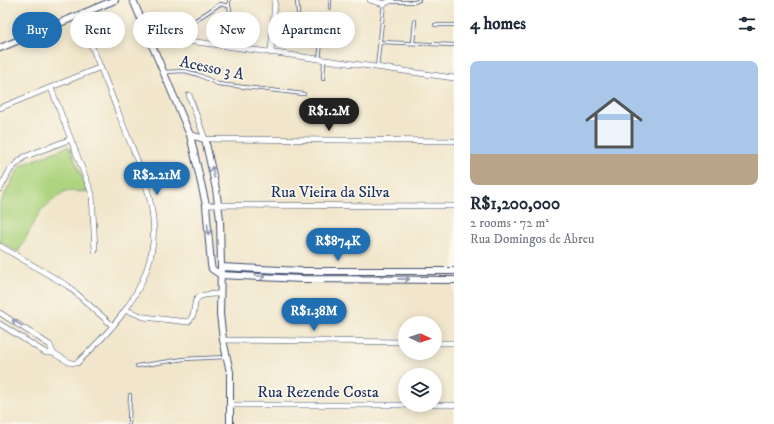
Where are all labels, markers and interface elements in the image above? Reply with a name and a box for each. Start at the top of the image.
chip: Buy [12,12,62,48]
chip: Rent [70,12,125,48]
chip: Filters [133,12,198,48]
chip: New [206,12,260,48]
chip: Apartment [268,12,355,48]
text: 4 homes [470,13,526,35]
icon: filters [736,13,758,35]
street label: Acesso 3 A [178,51,247,85]
icon: home [578,87,650,159]
pin: R$1.2M [296,98,362,132]
text: R$1.2M [308,103,350,119]
pin: R$2.21M [120,162,194,196]
one-way arrow [208,166,216,179]
text: R$2.21M [133,167,181,183]
street label: Rua Vieira da Silva [271,182,390,202]
text: R$1,200,000 [470,193,560,215]
text: 2 rooms · 72 m² [470,215,549,231]
one-way arrow [205,222,212,235]
pin: R$874K [305,228,371,262]
text: Rua Domingos de Abreu [470,231,594,247]
text: R$874K [315,233,361,249]
one-way arrow [253,273,266,280]
one-way arrow [397,275,410,283]
pin: R$1.38M [277,298,351,332]
text: R$1.38M [291,303,337,319]
north arrow [398,316,442,360]
map controls [398,316,442,412]
one-way arrow [11,319,23,327]
button: layers [398,368,442,412]
street label: Rua Rezende Costa [257,382,379,402]

